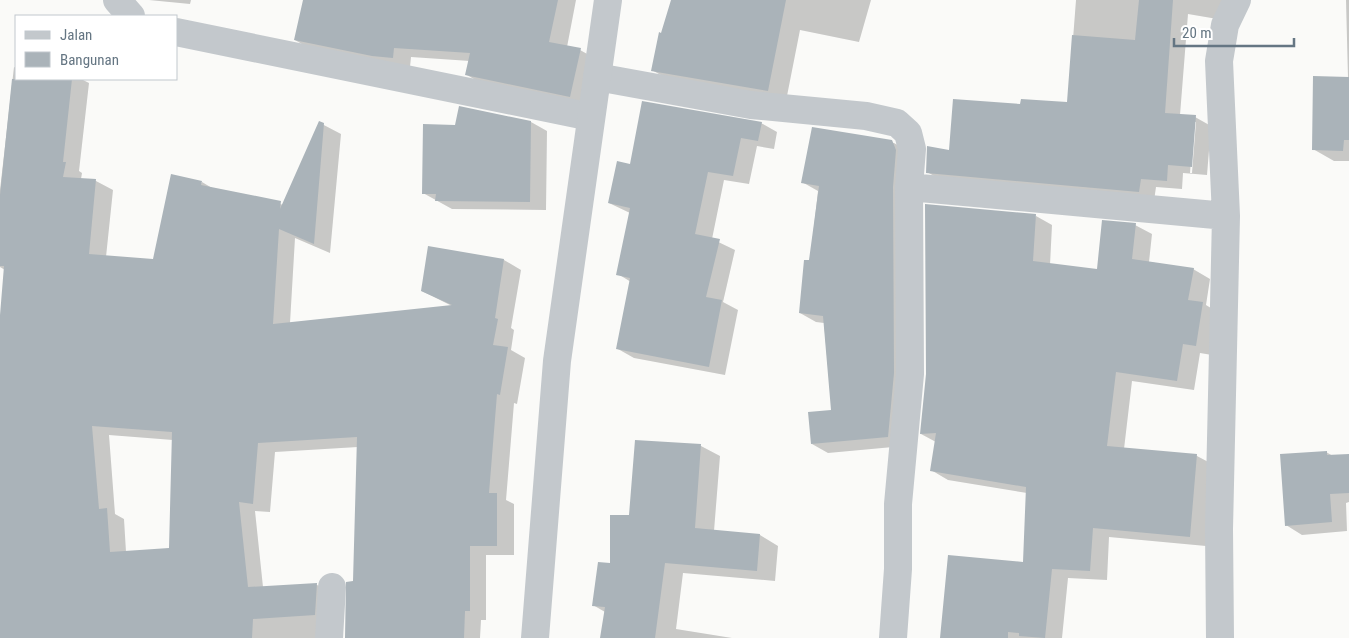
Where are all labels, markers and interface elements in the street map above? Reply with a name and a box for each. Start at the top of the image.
legend [15,15,178,80]
scale bar [1174,15,1294,47]
text: 20 m [1182,24,1212,42]
text: Jalan [60,26,92,44]
text: Bangunan [60,51,119,69]

